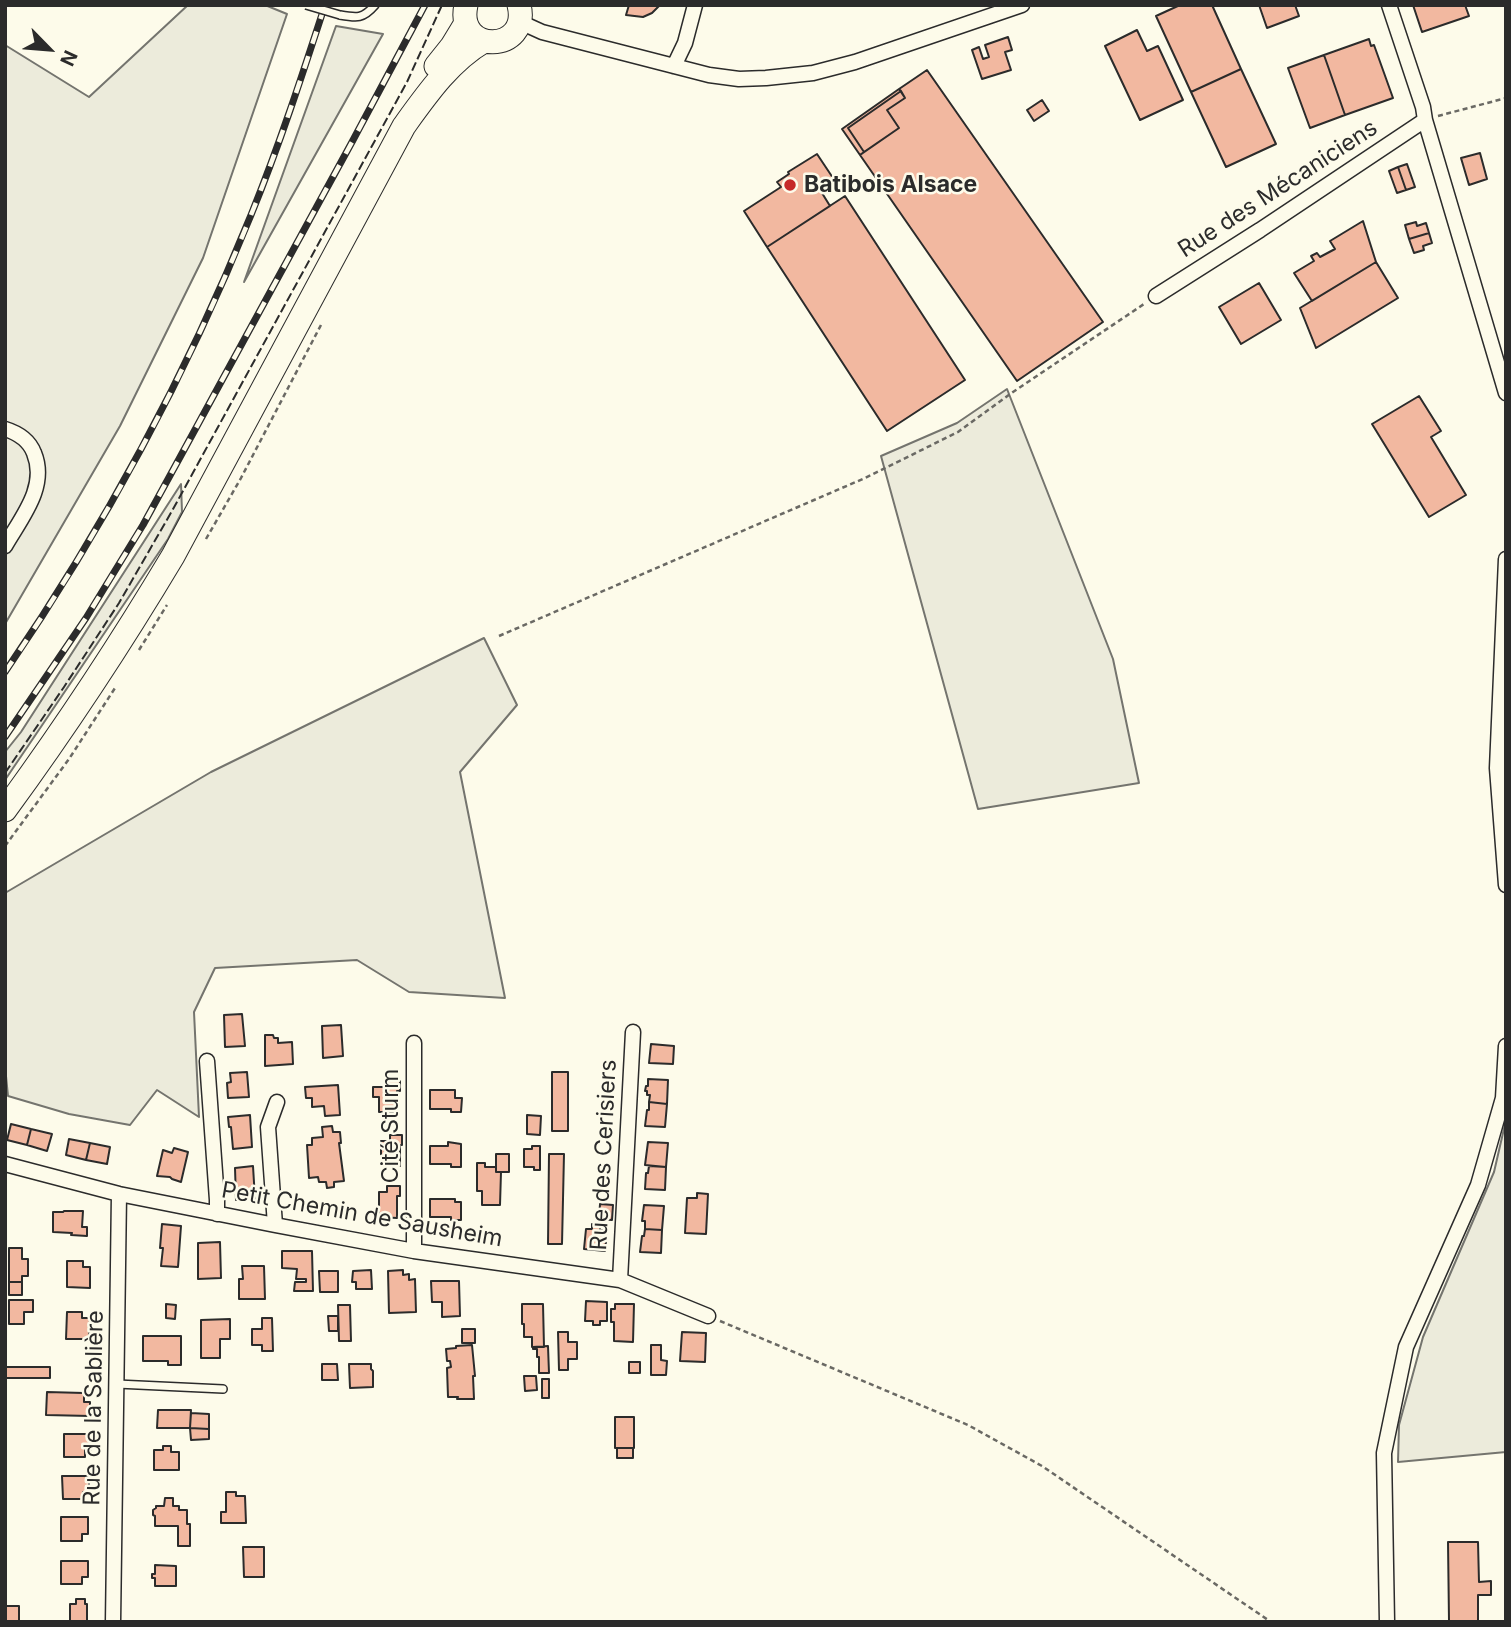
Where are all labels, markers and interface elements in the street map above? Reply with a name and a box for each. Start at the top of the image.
north arrow [14,14,84,84]
text: N [55,47,82,70]
street label: Rue des Mécaniciens [1173,114,1383,264]
place label: Batibois Alsace [804,171,977,199]
marker: Batibois Alsace [782,177,798,193]
street label: Rue des Cerisiers [585,1059,623,1251]
street label: Cité Sturm [377,1069,405,1183]
street label: Petit Chemin de Sausheim [219,1177,505,1253]
street label: Rue de la Sablière [78,1310,110,1506]

